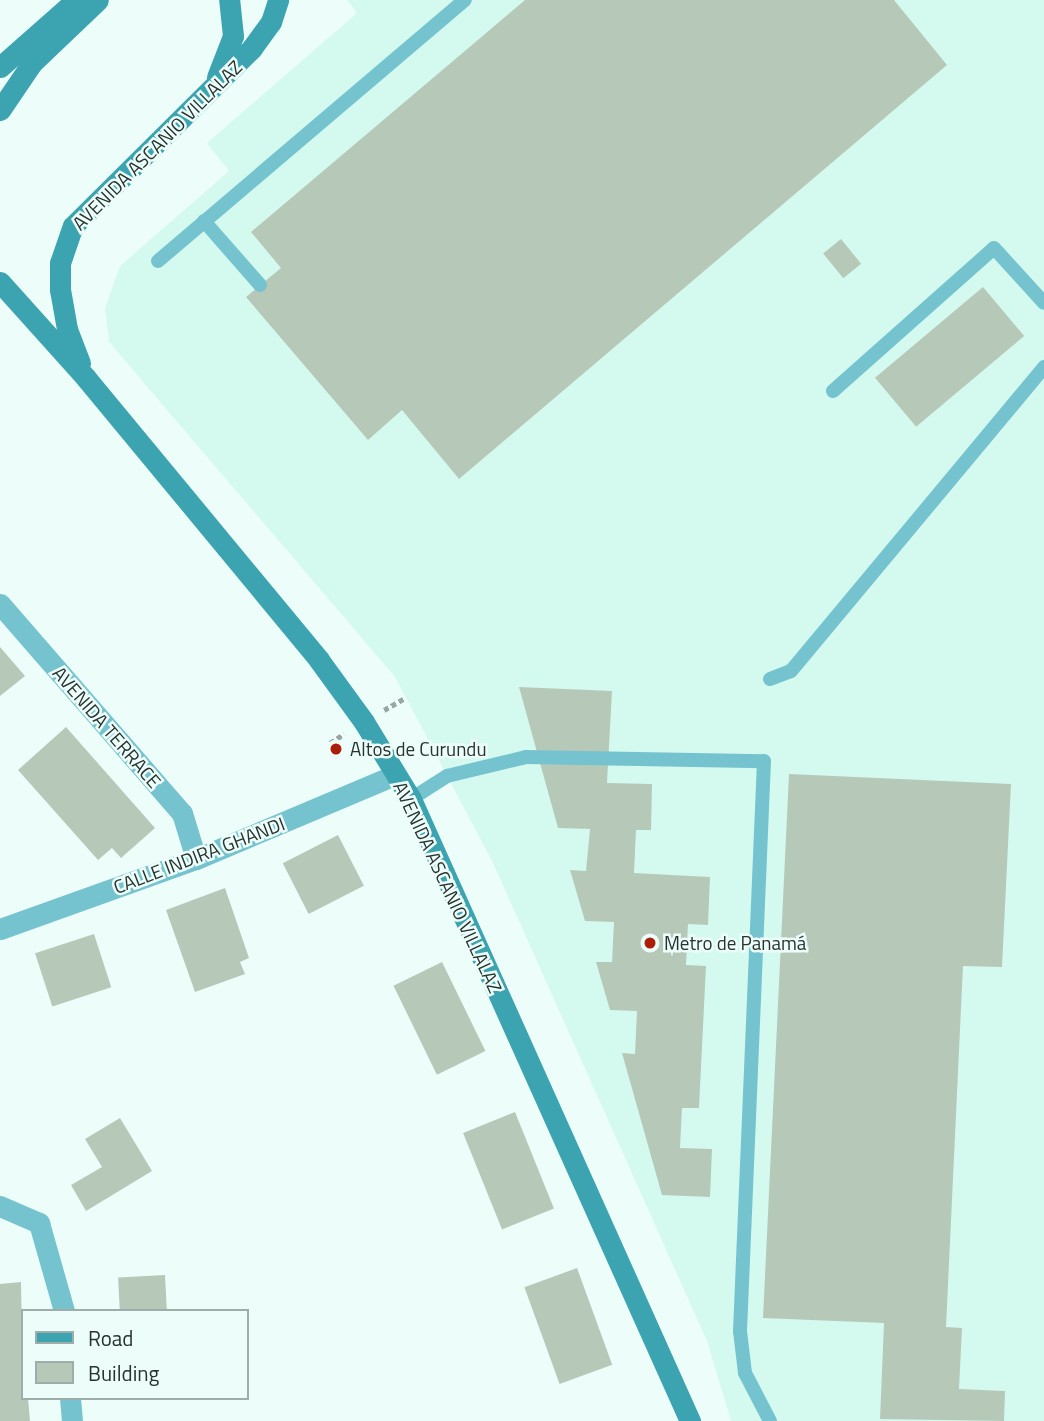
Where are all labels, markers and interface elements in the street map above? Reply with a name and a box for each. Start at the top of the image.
street label: AVENIDA ASCANIO VILLALAZ [67,55,247,235]
street label: AVENIDA TERRACE [48,662,166,792]
place label: Altos de Curundu [350,738,486,760]
marker: Altos de Curundu [328,741,344,757]
street label: AVENIDA ASCANIO VILLALAZ [389,778,507,996]
street label: CALLE INDIRA GHANDI [110,812,288,898]
place label: Metro de Panamá [664,932,806,954]
marker: Metro de Panamá [642,935,658,951]
legend [21,1309,248,1400]
text: Road [88,1322,133,1354]
text: Building [88,1357,159,1389]

